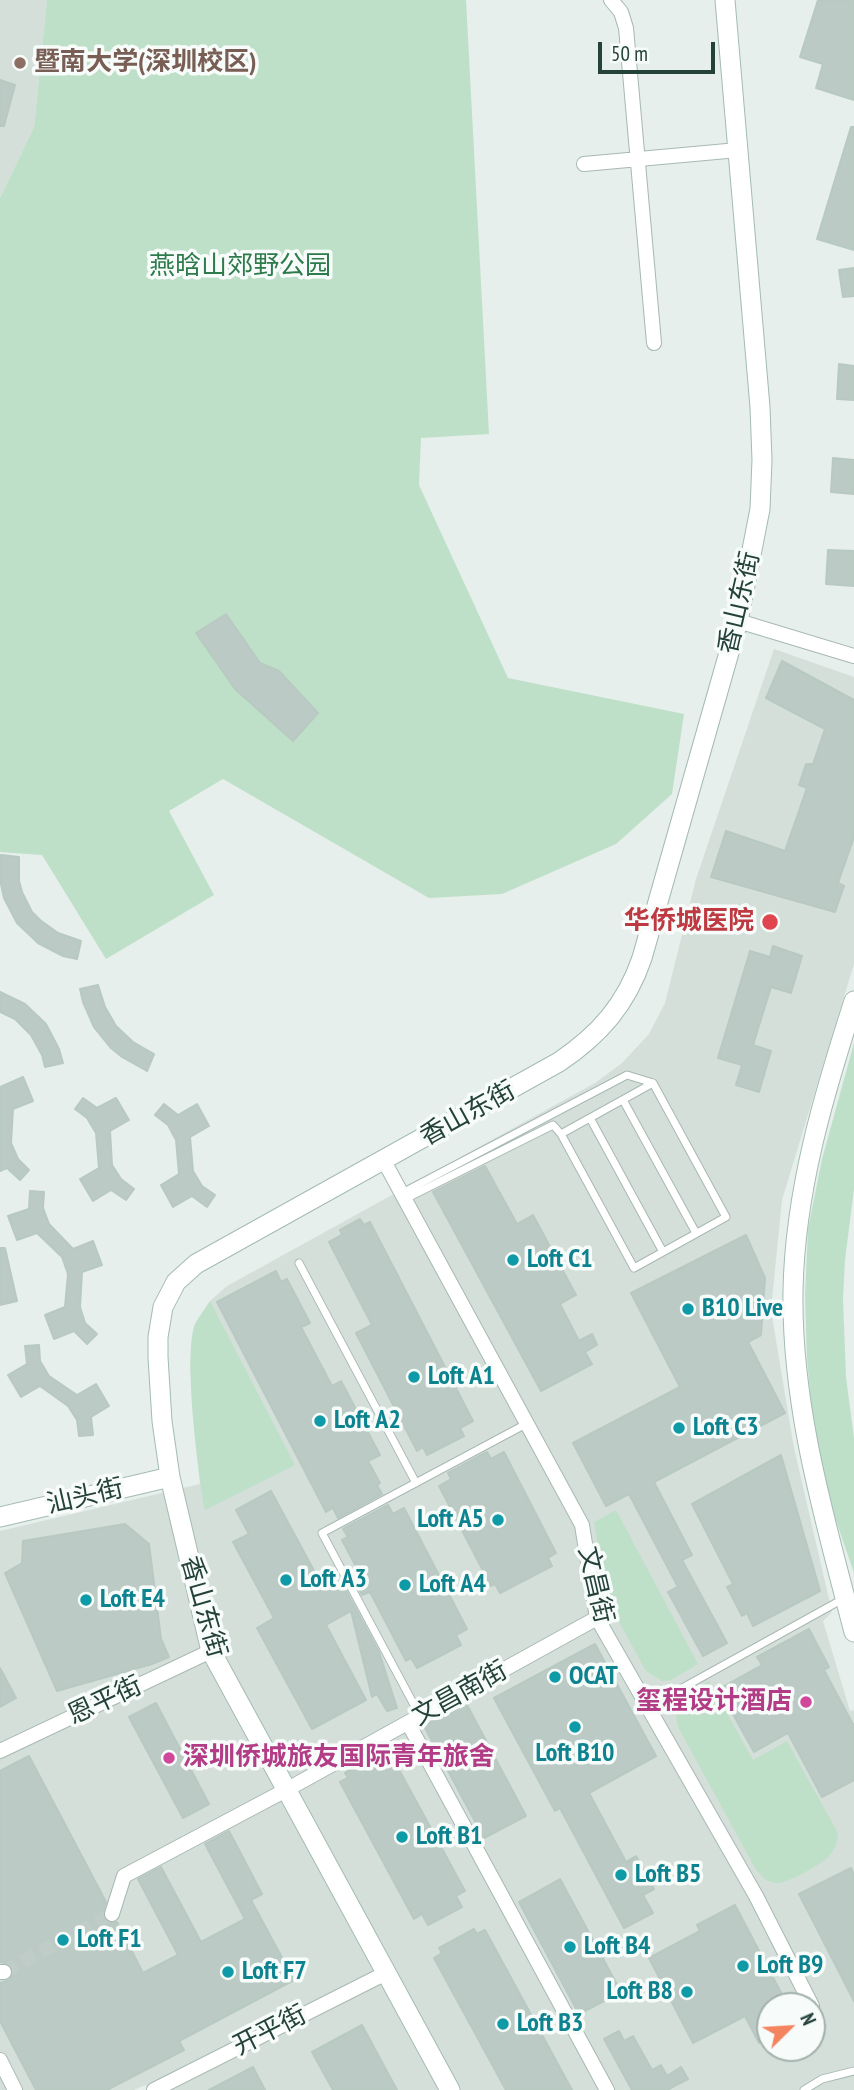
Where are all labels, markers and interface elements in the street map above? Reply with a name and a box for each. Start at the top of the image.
scale bar [602,28,719,72]
text: 50 m [611,40,648,67]
place label: 暨南大学(深圳校区) [34,47,256,79]
marker: 暨南大学(深圳校区) [12,55,28,71]
park label: 燕晗山郊野公园 [149,251,331,283]
street label: 香山东街 [713,549,767,657]
place label: 华侨城医院 [624,906,754,938]
marker: 华侨城医院 [760,912,780,932]
street label: 香山东街 [415,1075,521,1153]
place label: Loft C1 [527,1244,593,1276]
marker: Loft C1 [505,1252,521,1268]
place label: B10 Live [702,1293,783,1325]
marker: B10 Live [680,1301,696,1317]
place label: Loft A1 [428,1361,495,1393]
marker: Loft A1 [406,1369,422,1385]
place label: Loft A2 [334,1405,401,1437]
place label: Loft C3 [693,1412,759,1444]
marker: Loft A2 [312,1413,328,1429]
marker: Loft C3 [671,1420,687,1436]
street label: 汕头街 [43,1473,127,1521]
place label: Loft A5 [417,1504,484,1536]
marker: Loft A5 [490,1512,506,1528]
street label: 文昌街 [571,1543,619,1627]
street label: 香山东街 [174,1553,232,1661]
place label: Loft A3 [300,1564,367,1596]
place label: Loft A4 [419,1569,486,1601]
marker: Loft A3 [278,1572,294,1588]
marker: Loft A4 [397,1577,413,1593]
place label: Loft E4 [100,1584,165,1616]
marker: Loft E4 [78,1592,94,1608]
street label: 文昌南街 [407,1655,513,1733]
place label: OCAT [569,1661,618,1693]
marker: OCAT [547,1669,563,1685]
street label: 恩平街 [63,1670,147,1732]
place label: 玺程设计酒店 [636,1686,792,1718]
marker: 玺程设计酒店 [798,1694,814,1710]
marker: Loft B10 [567,1719,583,1735]
place label: Loft B10 [536,1738,614,1770]
place label: 深圳侨城旅友国际青年旅舍 [183,1742,495,1774]
marker: 深圳侨城旅友国际青年旅舍 [161,1750,177,1766]
place label: Loft B1 [416,1821,483,1853]
marker: Loft B1 [394,1829,410,1845]
place label: Loft B5 [635,1859,702,1891]
marker: Loft B5 [613,1867,629,1883]
place label: Loft F1 [77,1924,142,1956]
place label: Loft B4 [584,1931,651,1963]
marker: Loft F1 [55,1932,71,1948]
marker: Loft B4 [562,1939,578,1955]
place label: Loft B9 [757,1950,824,1982]
place label: Loft F7 [242,1956,307,1988]
marker: Loft B9 [735,1958,751,1974]
marker: Loft F7 [220,1964,236,1980]
place label: Loft B8 [606,1976,673,2008]
marker: Loft B8 [679,1984,695,2000]
north arrow [756,1992,826,2062]
street label: 开平街 [228,1999,312,2063]
place label: Loft B3 [517,2008,584,2040]
text: N [795,2010,821,2029]
marker: Loft B3 [495,2016,511,2032]

